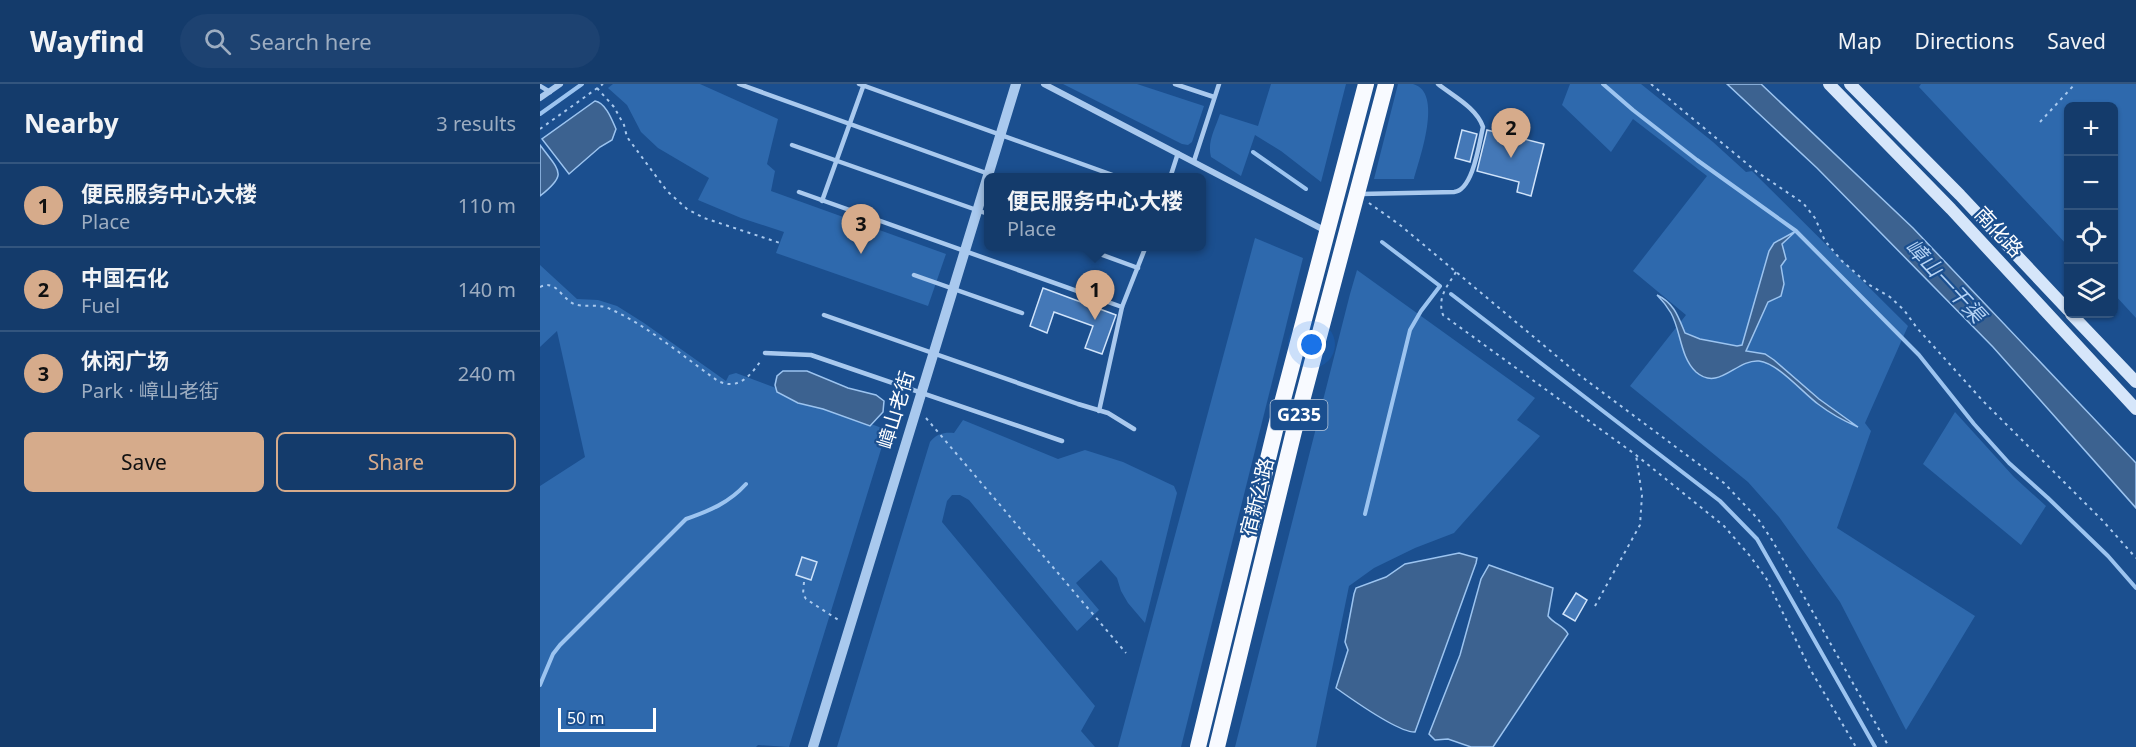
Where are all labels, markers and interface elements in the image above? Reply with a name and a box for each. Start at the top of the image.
search box [180,14,600,68]
text: Wayfind [30,22,144,60]
icon: search [201,25,234,58]
text: Search here [249,26,372,56]
text: Map [1838,27,1882,55]
text: Directions [1915,27,2014,55]
text: Saved [2047,27,2106,55]
map controls [2064,102,2118,318]
button: + [2064,102,2118,156]
text: Nearby [24,105,119,141]
pin: 2 [1492,109,1530,158]
text: 3 results [436,110,516,137]
button: − [2064,156,2118,210]
popup [984,173,1206,251]
text: 便民服务中心大楼 [81,178,257,208]
text: 便民服务中心大楼 [1007,185,1183,215]
text: 1 [38,192,49,219]
text: 110 m [458,192,516,219]
street label: 南化路 [1969,201,2030,263]
pin: 3 [842,204,880,254]
text: Place [81,208,130,235]
button: locate [2064,210,2118,264]
text: Place [1007,215,1056,242]
water label: 嶂山一干渠 [1900,232,1994,330]
text: 中国石化 [81,262,169,292]
button: layers [2064,264,2118,318]
pin: 1 [1076,270,1114,320]
text: 2 [38,276,49,303]
text: 140 m [458,276,516,303]
text: Fuel [81,292,120,319]
your location [1297,330,1326,359]
text: 休闲广场 [81,345,169,375]
text: 3 [38,360,49,387]
text: 240 m [458,360,516,387]
street label: 嶂山老街 [871,368,920,452]
text: Park · 嶂山老街 [81,377,219,404]
road number: G235 [1270,400,1328,430]
button: Save [24,432,264,492]
button: Share [276,432,516,492]
street label: 宿新公路 [1234,455,1279,539]
scale bar [558,705,656,732]
text: 50 m [567,707,604,729]

